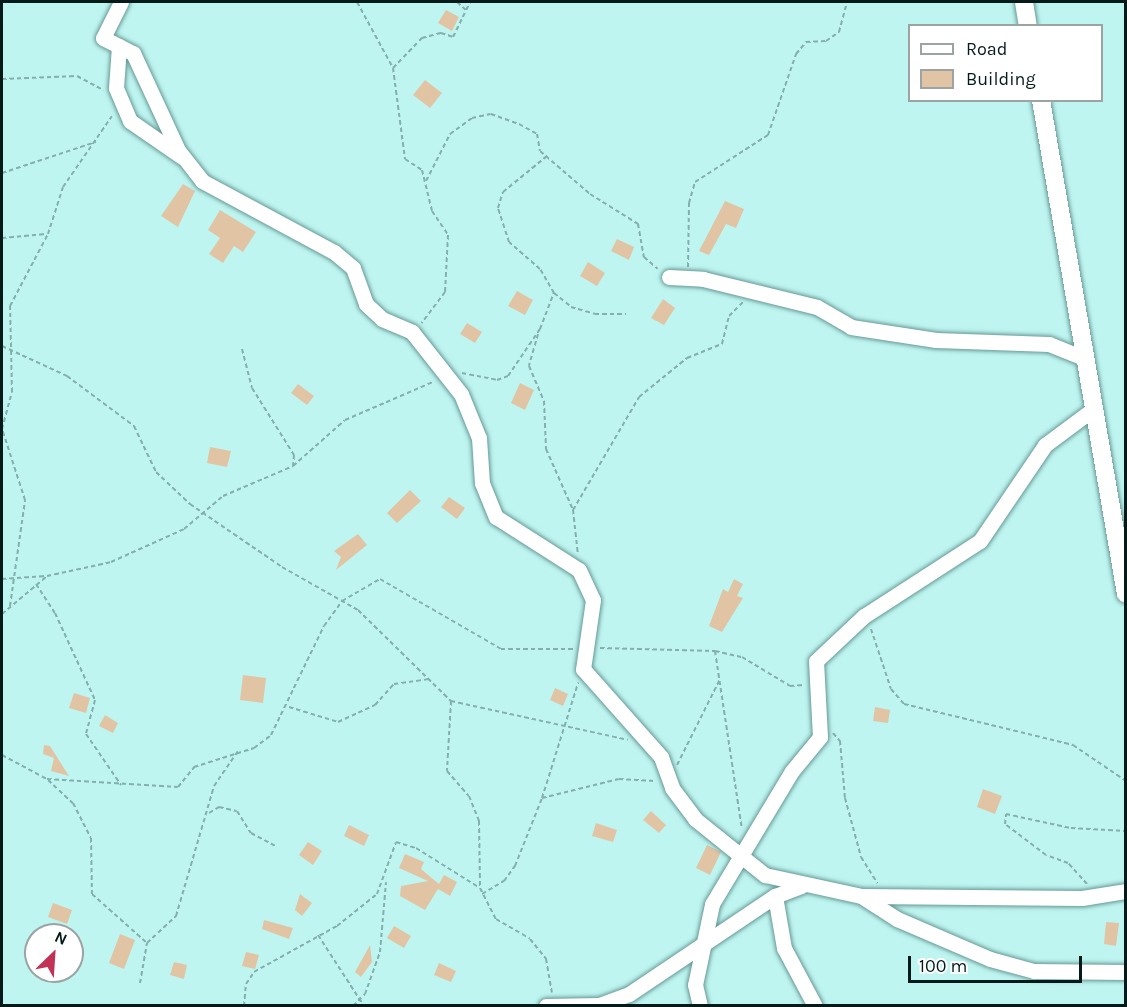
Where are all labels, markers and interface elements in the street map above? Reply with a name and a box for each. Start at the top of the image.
legend [908,24,1103,102]
text: Road [966,38,1007,60]
text: Building [966,68,1036,90]
north arrow [24,923,84,983]
text: N [52,927,70,949]
scale bar [911,944,1085,982]
text: 100 m [919,955,967,977]

